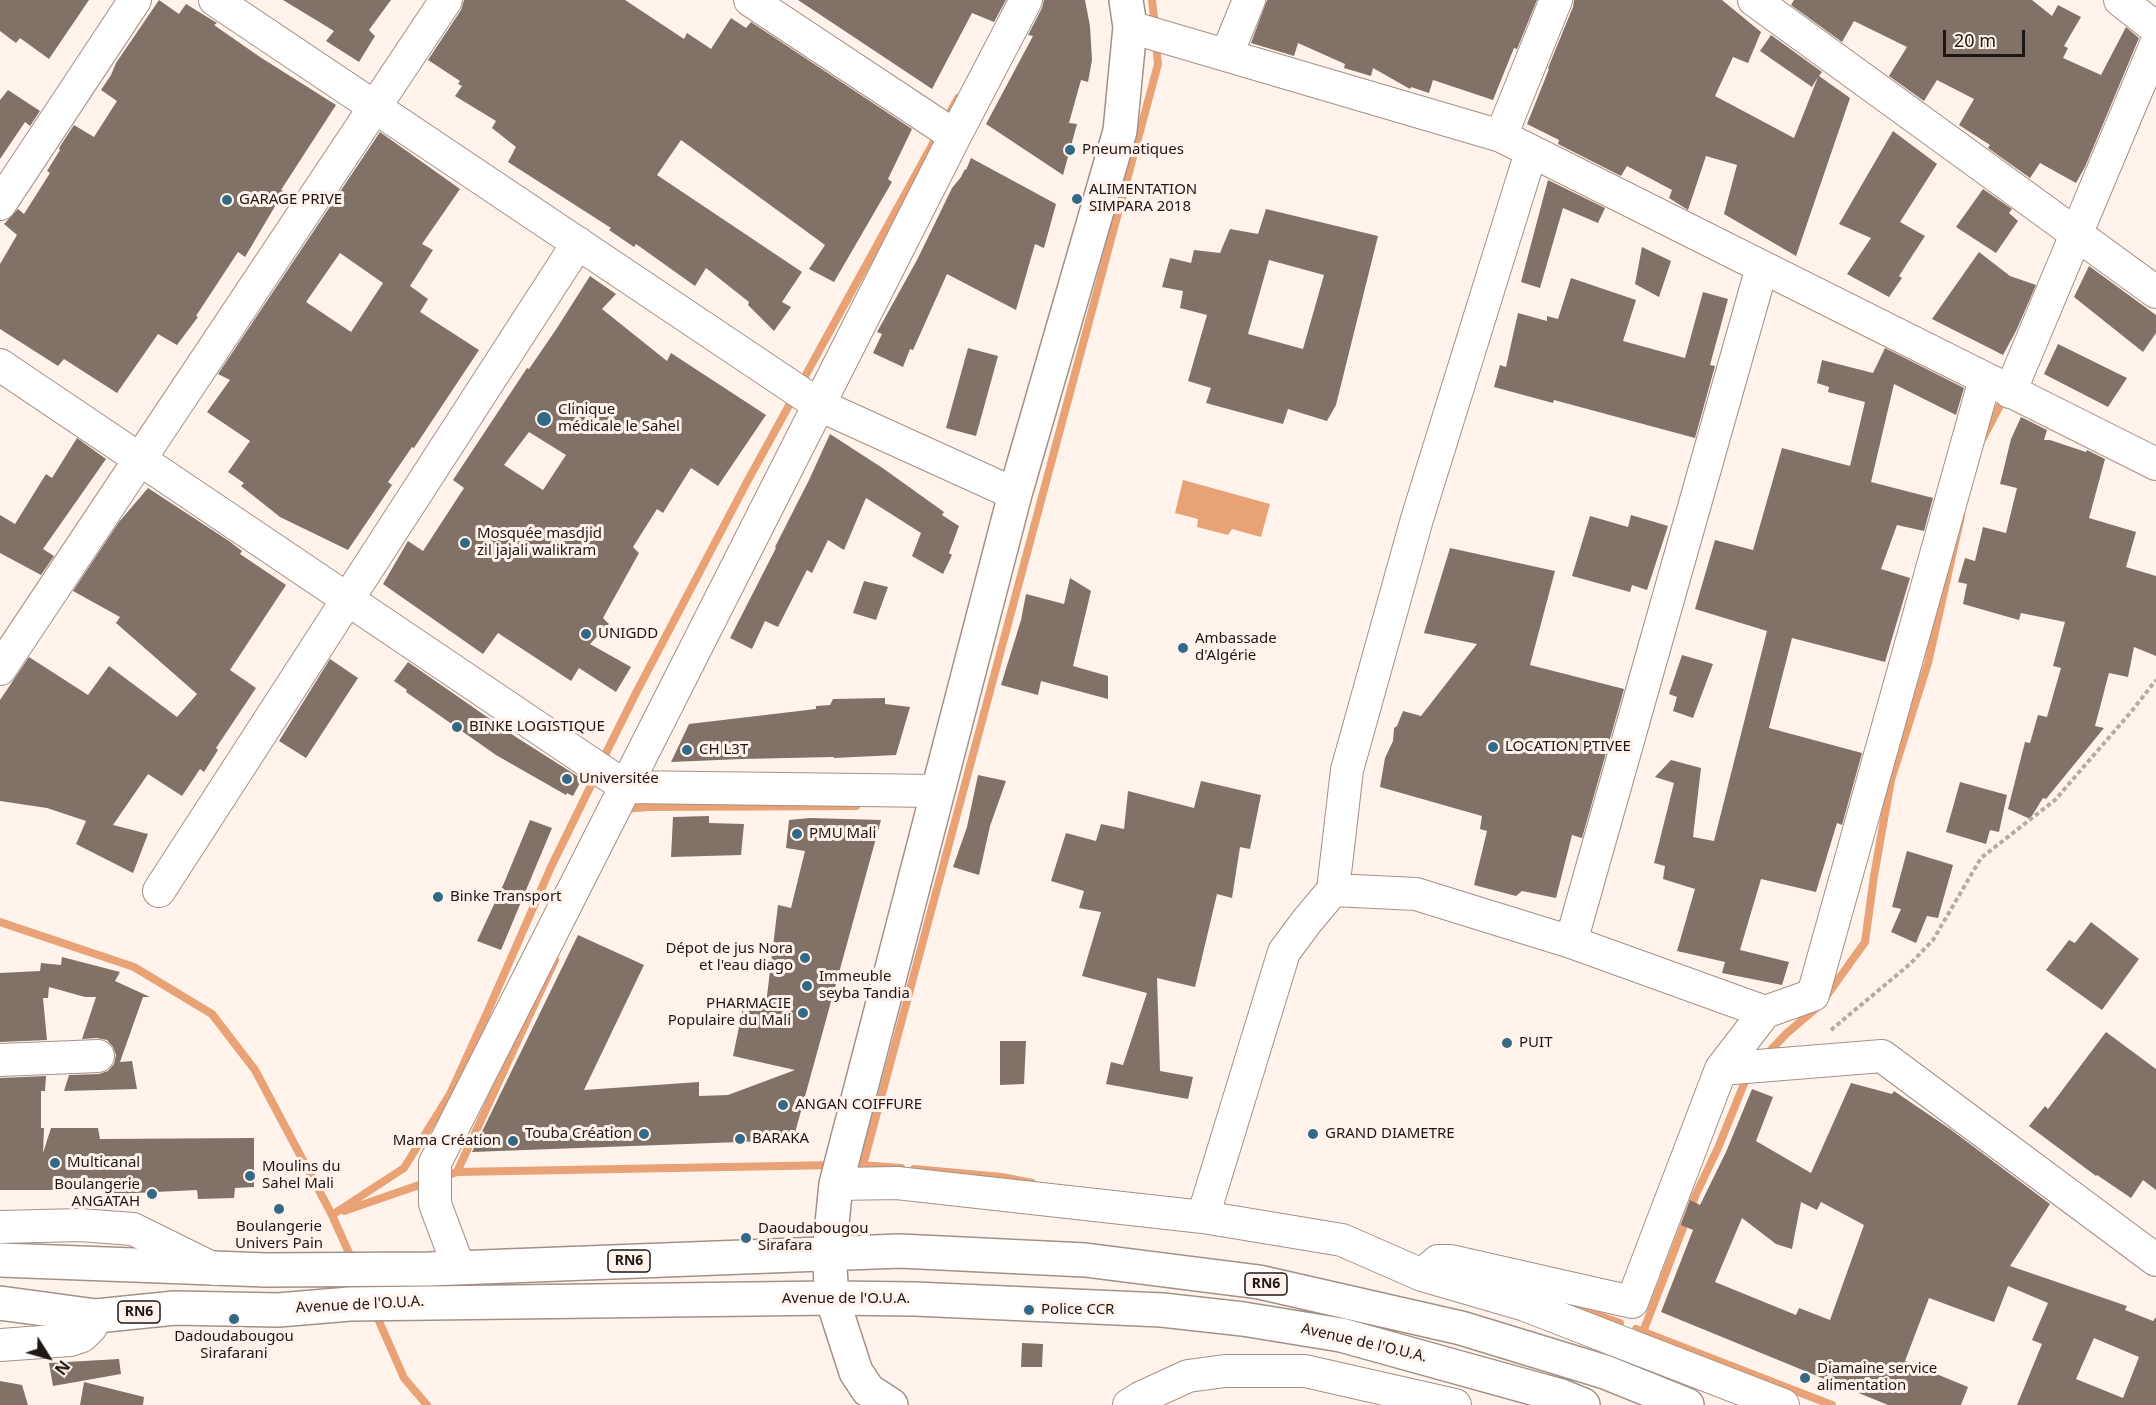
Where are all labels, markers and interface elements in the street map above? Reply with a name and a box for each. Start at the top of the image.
scale bar [1946,18,2028,56]
text: 20 m [1954,28,1996,52]
place label: Pneumatiques [1082,141,1184,159]
marker: Pneumatiques [1063,143,1077,157]
place label: ALIMENTATION SIMPARA 2018 [1089,181,1197,216]
place label: GARAGE PRIVE [239,191,342,209]
marker: ALIMENTATION SIMPARA 2018 [1070,192,1084,206]
marker: GARAGE PRIVE [220,193,234,207]
place label: Clinique médicale le Sahel [558,401,680,436]
marker: Clinique médicale le Sahel [535,410,553,428]
place label: Mosquée masdjid zil jajali walikram [477,525,602,560]
marker: Mosquée masdjid zil jajali walikram [458,536,472,550]
place label: UNIGDD [598,625,658,643]
marker: UNIGDD [579,627,593,641]
place label: Ambassade d'Algérie [1195,630,1277,665]
marker: Ambassade d'Algérie [1176,641,1190,655]
place label: BINKE LOGISTIQUE [469,718,605,736]
marker: BINKE LOGISTIQUE [450,720,464,734]
place label: LOCATION PTIVEE [1505,738,1631,756]
marker: LOCATION PTIVEE [1486,740,1500,754]
place label: CH L3T [699,741,748,759]
marker: CH L3T [680,743,694,757]
place label: Universitée [579,770,659,788]
marker: Universitée [560,772,574,786]
place label: PMU Mali [809,825,876,843]
marker: PMU Mali [790,827,804,841]
place label: Binke Transport [450,888,562,906]
marker: Binke Transport [431,890,445,904]
place label: Dépot de jus Nora et l'eau diago [665,940,793,975]
marker: Dépot de jus Nora et l'eau diago [798,951,812,965]
place label: Immeuble seyba Tandia [819,968,910,1003]
marker: Immeuble seyba Tandia [800,979,814,993]
place label: PHARMACIE Populaire du Mali [668,995,791,1030]
marker: PHARMACIE Populaire du Mali [796,1006,810,1020]
place label: PUIT [1519,1034,1552,1052]
marker: PUIT [1500,1036,1514,1050]
place label: ANGAN COIFFURE [795,1096,922,1114]
marker: ANGAN COIFFURE [776,1098,790,1112]
place label: Touba Création [525,1125,632,1143]
place label: GRAND DIAMETRE [1325,1125,1455,1143]
marker: Touba Création [637,1127,651,1141]
marker: GRAND DIAMETRE [1306,1127,1320,1141]
place label: BARAKA [752,1130,809,1148]
place label: Mama Création [393,1132,501,1150]
marker: BARAKA [733,1132,747,1146]
marker: Mama Création [506,1134,520,1148]
place label: Multicanal [67,1154,140,1172]
marker: Multicanal [48,1156,62,1170]
place label: Moulins du Sahel Mali [262,1158,341,1193]
marker: Moulins du Sahel Mali [243,1169,257,1183]
place label: Boulangerie ANGATAH [54,1176,140,1211]
marker: Boulangerie ANGATAH [145,1187,159,1201]
marker: Boulangerie Univers Pain [272,1202,286,1216]
place label: Boulangerie Univers Pain [235,1218,323,1253]
place label: Daoudabougou Sirafara [758,1220,868,1255]
marker: Daoudabougou Sirafara [739,1231,753,1245]
road number: RN6 [608,1250,650,1272]
road number: RN6 [1245,1273,1287,1295]
street label: Avenue de l'O.U.A. [782,1290,910,1308]
street label: Avenue de l'O.U.A. [295,1293,425,1317]
road number: RN6 [118,1301,160,1323]
place label: Police CCR [1041,1301,1114,1319]
marker: Police CCR [1022,1303,1036,1317]
marker: Dadoudabougou Sirafarani [227,1312,241,1326]
street label: Avenue de l'O.U.A. [1299,1320,1429,1366]
north arrow [18,1327,78,1387]
place label: Dadoudabougou Sirafarani [174,1328,294,1363]
text: N [50,1356,75,1380]
place label: Diamaine service alimentation [1817,1360,1937,1395]
marker: Diamaine service alimentation [1798,1371,1812,1385]

